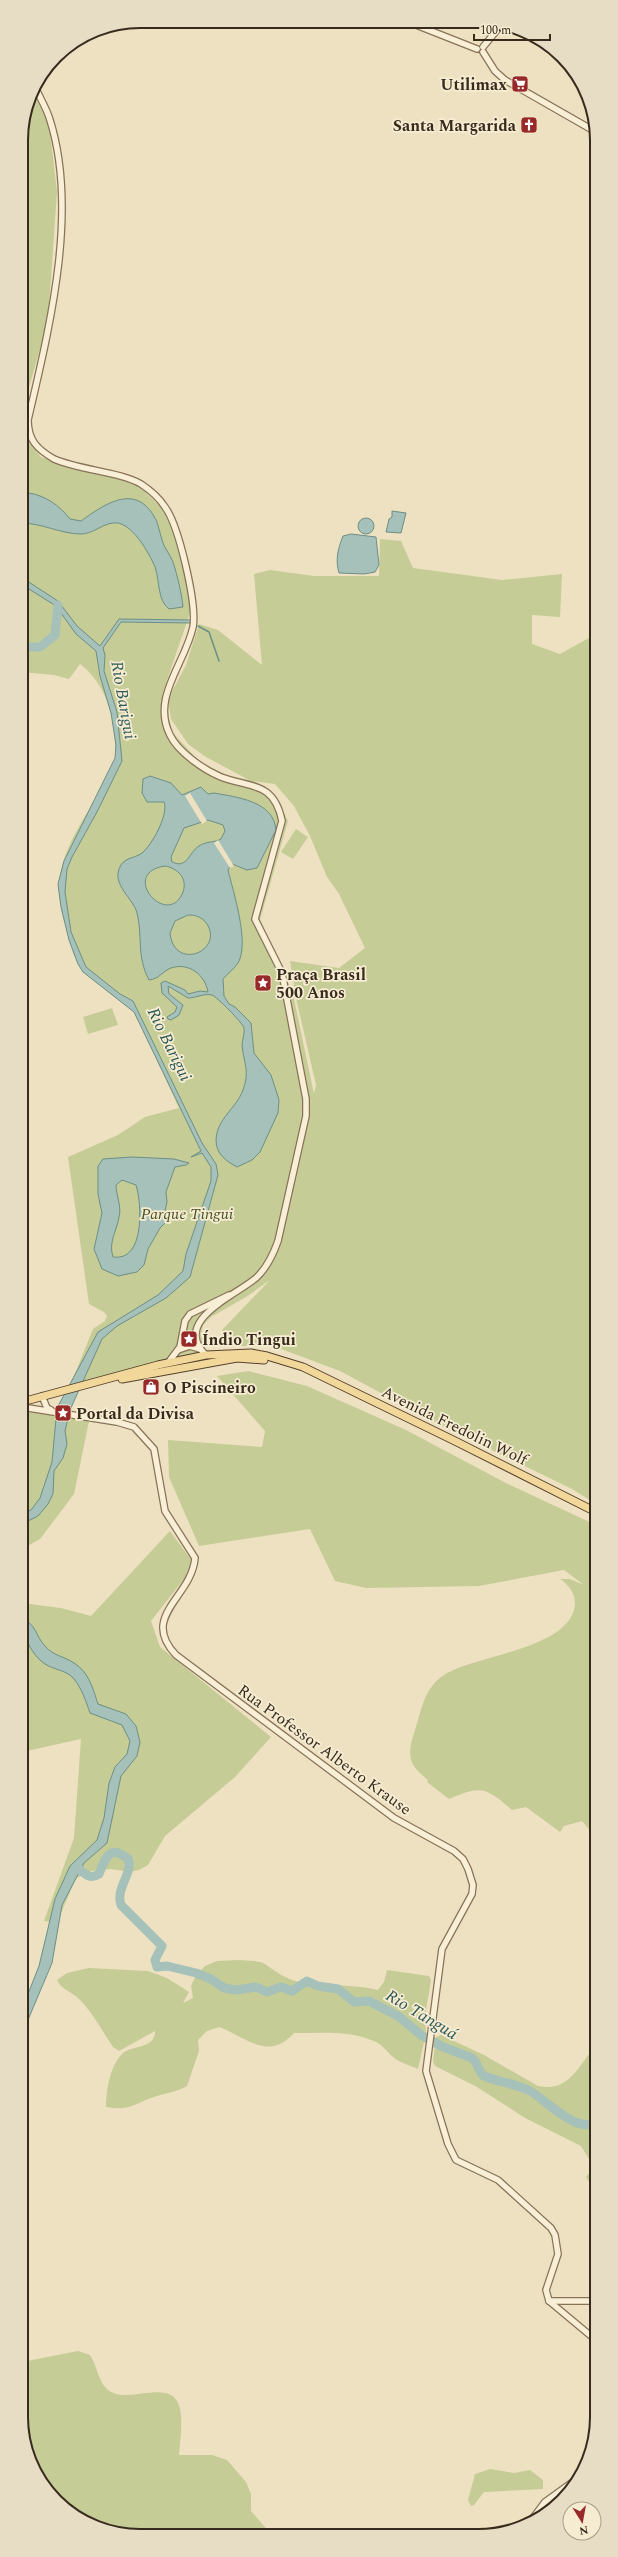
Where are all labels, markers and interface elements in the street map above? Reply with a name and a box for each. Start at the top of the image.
scale bar [474,16,550,42]
text: 100 m [480,21,511,40]
place label: Utilimax [440,73,507,97]
supermarket icon: Utilimax [510,74,530,94]
place label: Santa Margarida [393,114,517,138]
church icon: Santa Margarida [519,115,539,135]
water label: Rio Barigui [103,659,143,742]
place label: Praça Brasil 500 Anos [276,963,366,1005]
place icon: Praça Brasil 500 Anos [253,973,273,993]
water label: Rio Barigui [140,1003,198,1086]
park label: Parque Tingui [141,1202,234,1226]
place label: Índio Tingui [202,1328,296,1352]
place icon: Índio Tingui [179,1329,199,1349]
place label: O Piscineiro [164,1376,256,1400]
shop icon: O Piscineiro [141,1377,161,1397]
street label: Avenida Fredolin Wolf [377,1380,533,1472]
place label: Portal da Divisa [76,1402,195,1426]
place icon: Portal da Divisa [53,1403,73,1423]
street label: Rua Professor Alberto Krause [233,1678,416,1821]
water label: Rio Tanguá [380,1983,463,2047]
north arrow [562,2501,602,2541]
text: N [578,2521,590,2540]

